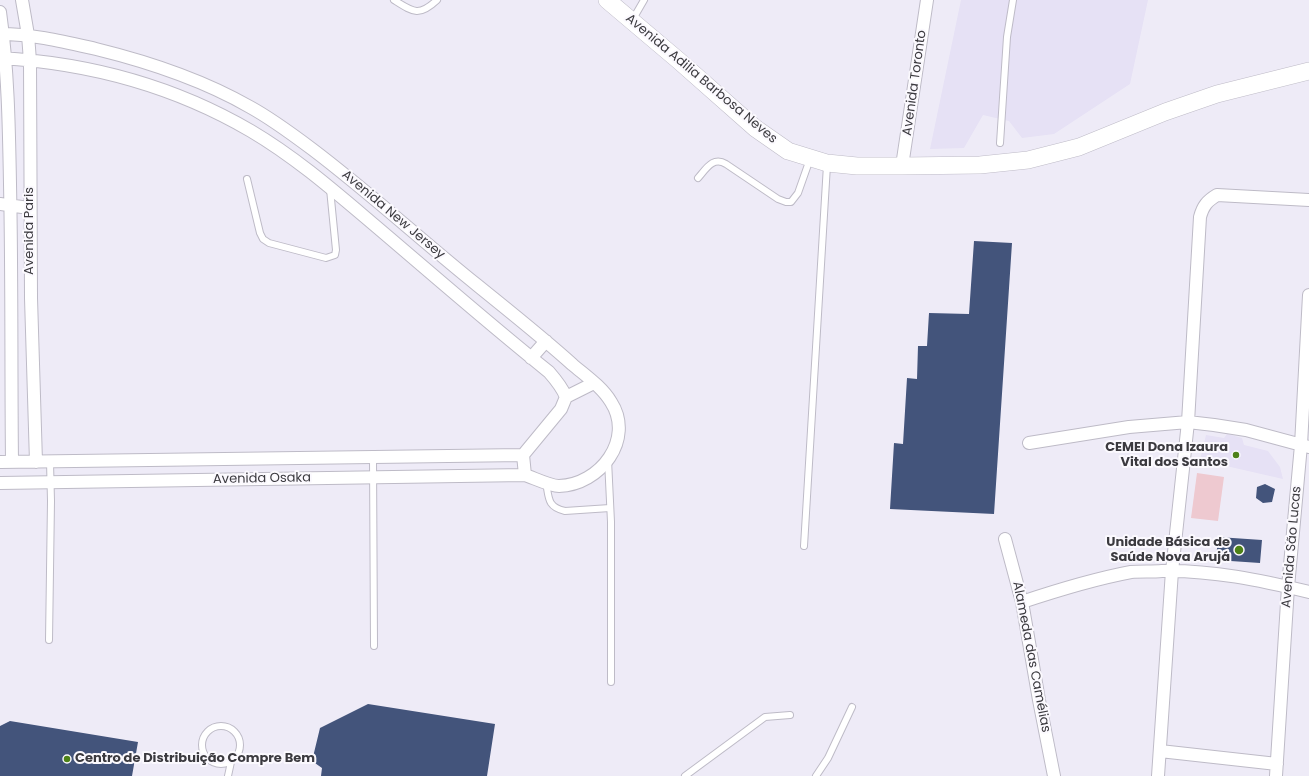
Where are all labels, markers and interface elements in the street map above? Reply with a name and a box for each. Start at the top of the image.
street label: Avenida Adilia Barbosa Neves [622,11,780,147]
street label: Avenida Toronto [900,29,930,137]
street label: Avenida New Jersey [338,167,448,263]
street label: Avenida Paris [22,187,38,275]
place label: CEMEI Dona Izaura Vital dos Santos [1105,440,1228,471]
marker: CEMEI Dona Izaura Vital dos Santos [1231,450,1241,460]
street label: Avenida Osaka [213,470,311,488]
street label: Avenida São Lucas [1279,485,1305,609]
place label: Unidade Básica de Saúde Nova Arujá [1106,535,1230,566]
marker: Unidade Básica de Saúde Nova Arujá [1233,544,1245,556]
street label: Alameda das Camélias [1009,580,1053,734]
place label: Centro de Distribuição Compre Bem [75,751,315,767]
marker: Centro de Distribuição Compre Bem [62,754,72,764]

